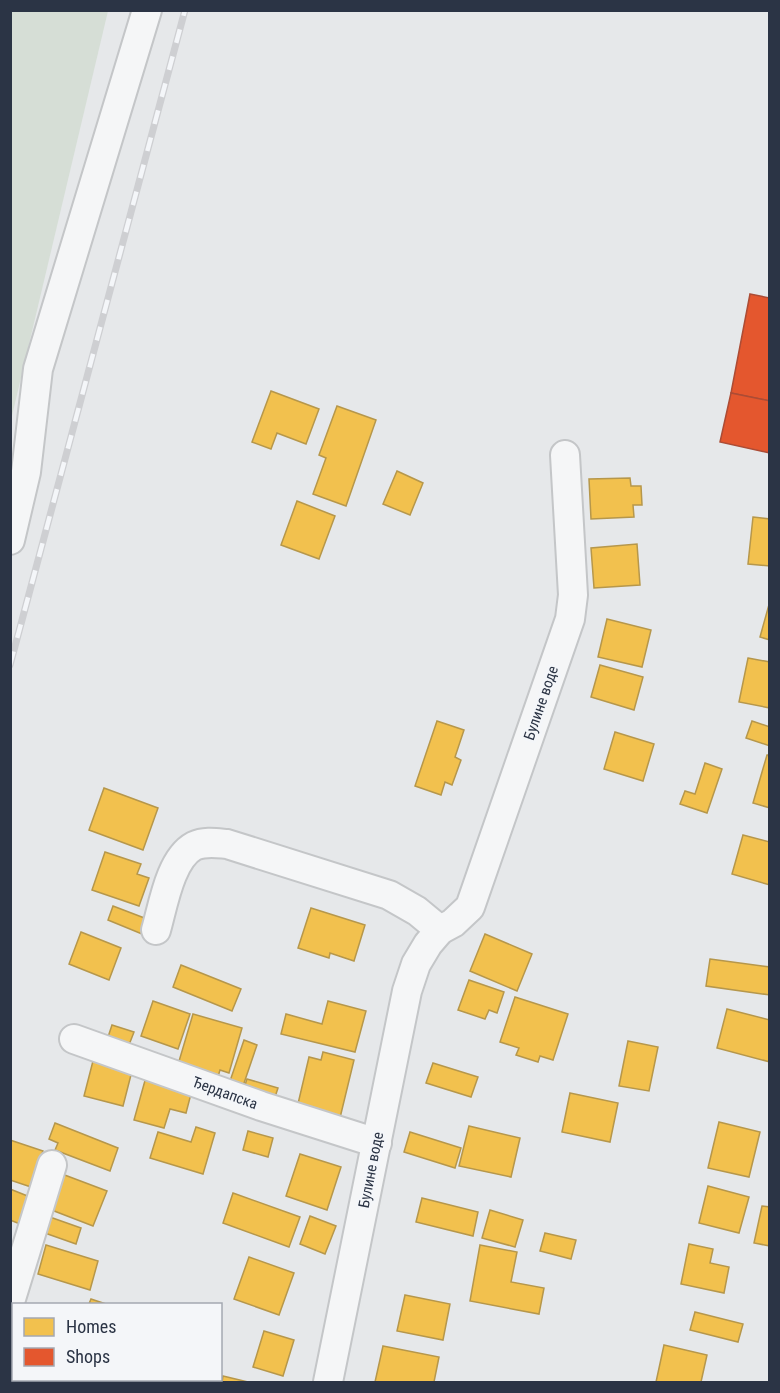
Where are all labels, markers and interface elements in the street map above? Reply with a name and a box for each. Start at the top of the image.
street label: Булине воде [520,664,562,742]
street label: Ђердапска [190,1073,260,1113]
street label: Булине воде [355,1130,387,1210]
legend [12,1303,222,1381]
text: Homes [66,1316,116,1337]
text: Shops [66,1346,110,1367]

